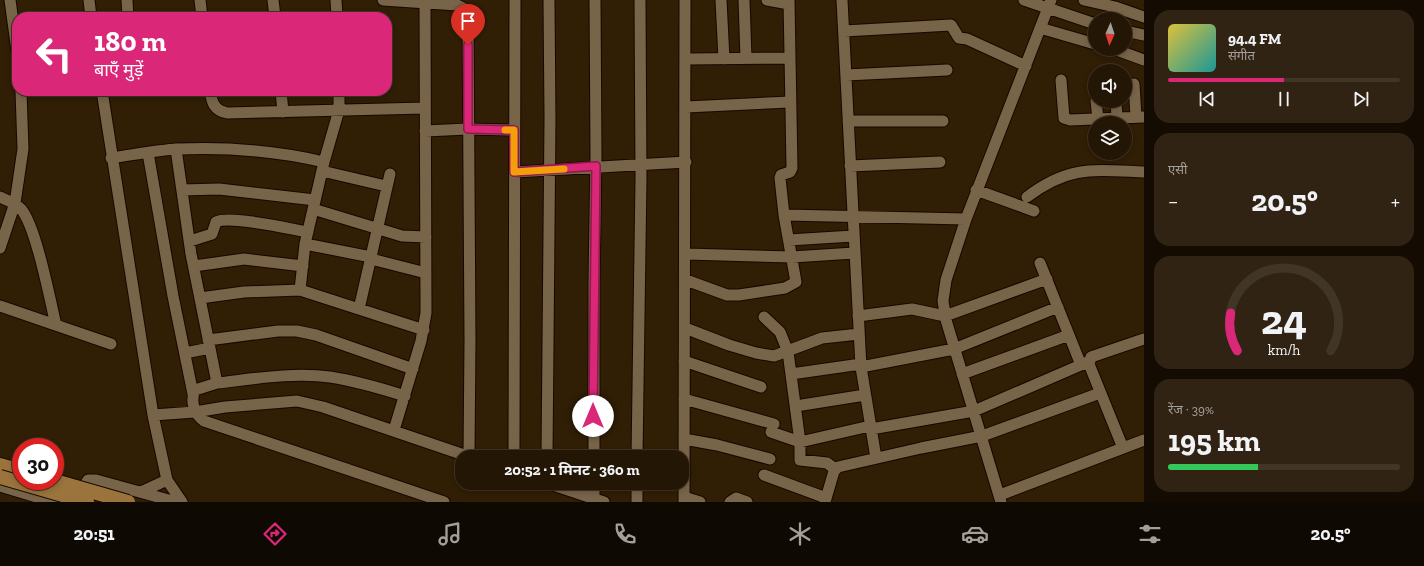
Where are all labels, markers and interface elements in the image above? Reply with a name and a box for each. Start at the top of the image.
pin [451,4,485,45]
icon: arrive [457,10,479,32]
north arrow [1088,12,1132,56]
map controls [1088,12,1132,160]
text: 180 m [94,25,166,58]
icon: left [28,28,80,80]
text: 94.4 FM [1228,30,1281,48]
text: संगीत [1228,48,1255,63]
text: बाएँ मुड़ें [94,59,143,81]
button: sound [1088,64,1132,108]
icon: previous [1196,88,1218,110]
icon: pause [1273,88,1295,110]
icon: next [1350,88,1372,110]
button: layers [1088,116,1132,160]
text: एसी [1168,162,1187,177]
text: 20.5° [1251,183,1318,219]
text: − [1168,188,1178,215]
text: + [1391,188,1400,215]
text: 24 [1261,294,1307,344]
text: km/h [1268,341,1300,358]
position arrow [572,395,614,437]
text: रेंज · 39% [1168,402,1214,417]
text: 195 km [1168,423,1260,459]
speed limit sign: 30 [12,438,64,490]
text: 20:52 · 1 मिनट · 360 m [504,461,640,479]
icon: directions [261,520,289,548]
icon: music [436,520,464,548]
icon: phone [611,520,639,548]
icon: climate [786,520,814,548]
icon: car [961,520,989,548]
icon: filters [1136,520,1164,548]
text: 20:51 [73,523,115,545]
text: 20.5° [1311,523,1351,545]

